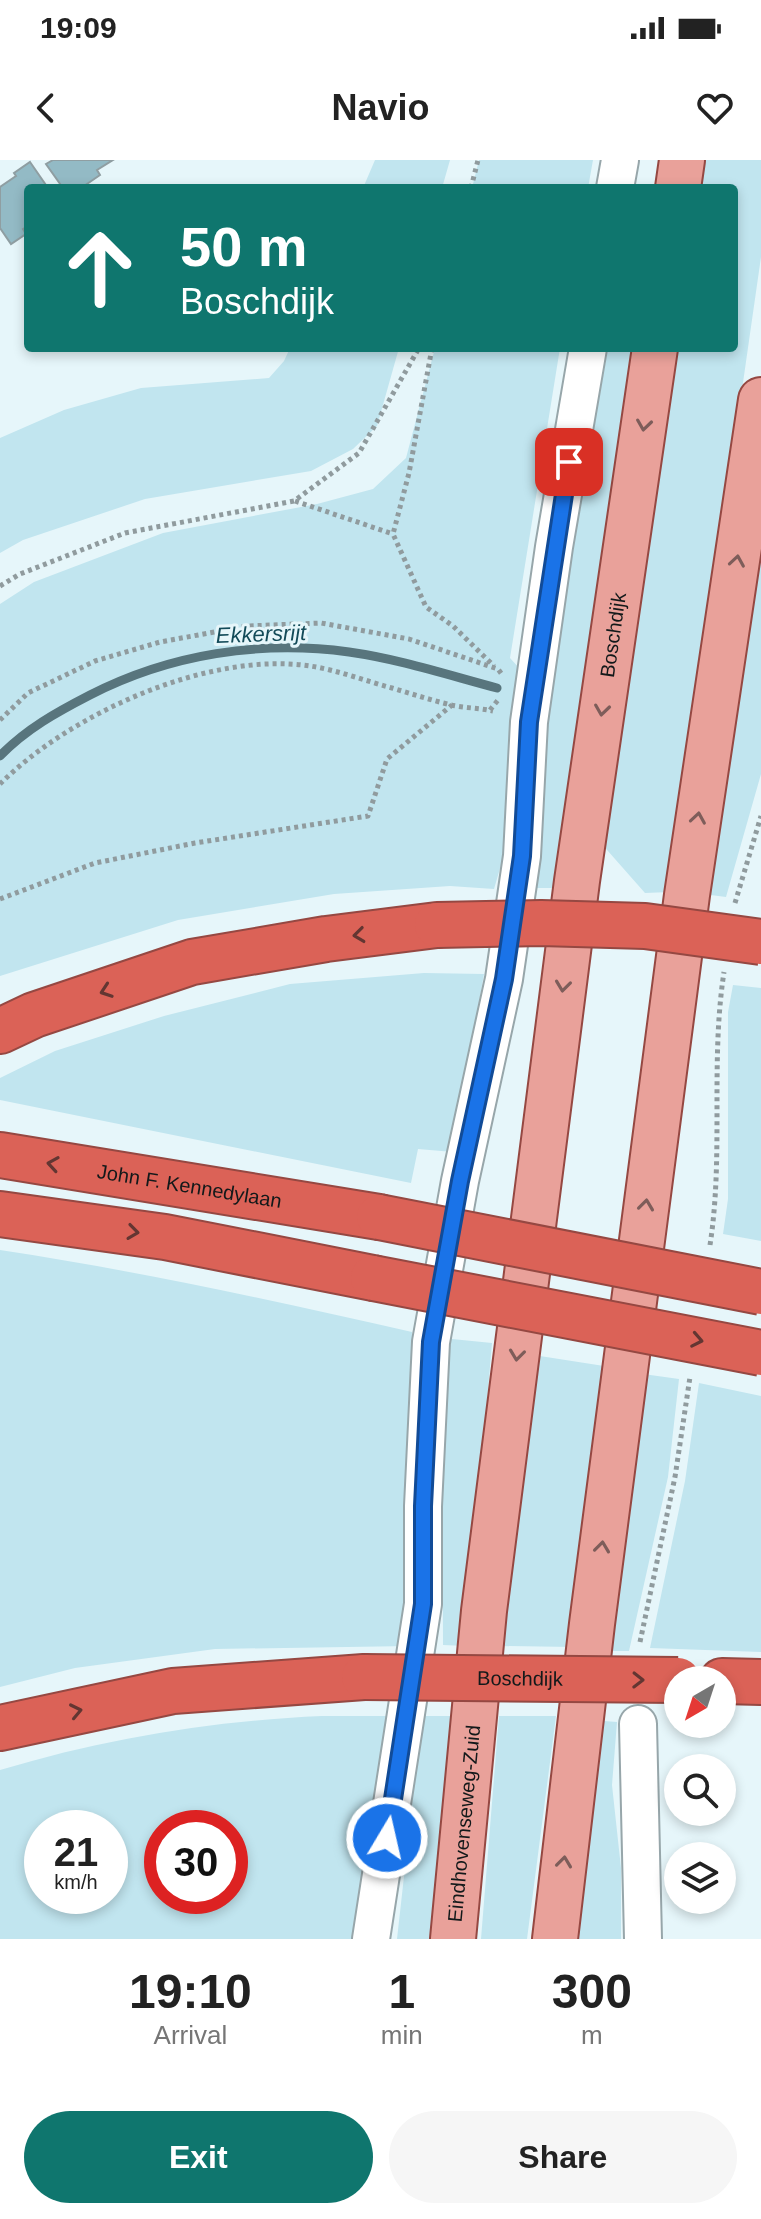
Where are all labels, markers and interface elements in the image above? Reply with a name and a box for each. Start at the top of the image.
text: 19:09 [40,11,117,44]
icon: back [24,86,68,130]
icon: heart [693,86,737,130]
text: Navio [331,87,430,128]
text: 50 m [180,215,308,278]
icon: ahead [48,216,152,320]
text: Boschdijk [180,281,334,322]
one-way arrow [636,418,653,432]
pin [535,428,603,496]
icon: arrive [547,440,591,484]
one-way arrow [728,554,745,568]
street label: Boschdijk [596,590,630,679]
water label: Ekkersrijt [215,620,308,648]
one-way arrow [594,703,611,717]
one-way arrow [689,811,706,825]
one-way arrow [352,926,366,943]
one-way arrow [555,980,572,993]
one-way arrow [100,982,114,998]
one-way arrow [46,1156,60,1173]
street label: John F. Kennedylaan [96,1160,283,1212]
one-way arrow [638,1199,655,1212]
one-way arrow [126,1223,140,1240]
one-way arrow [691,1331,704,1348]
one-way arrow [508,1349,525,1362]
one-way arrow [593,1540,610,1553]
north arrow [664,1666,736,1738]
map controls [664,1666,736,1914]
street label: Boschdijk [477,1667,564,1690]
one-way arrow [632,1671,645,1689]
one-way arrow [69,1703,82,1720]
street label: Eindhovenseweg-Zuid [444,1724,484,1923]
button: search [664,1754,736,1826]
position arrow [345,1796,429,1880]
speed limit sign: 30 [144,1810,248,1914]
text: 21 [54,1830,98,1874]
button: layers [664,1842,736,1914]
one-way arrow [556,1855,573,1868]
text: km/h [54,1871,98,1893]
text: 19:10 [129,1965,252,2018]
text: 1 [388,1965,415,2018]
text: 300 [552,1965,632,2018]
text: Arrival [154,2020,227,2050]
text: min [381,2020,423,2050]
text: m [581,2020,603,2050]
button: Exit [24,2111,373,2203]
button: Share [389,2111,737,2203]

